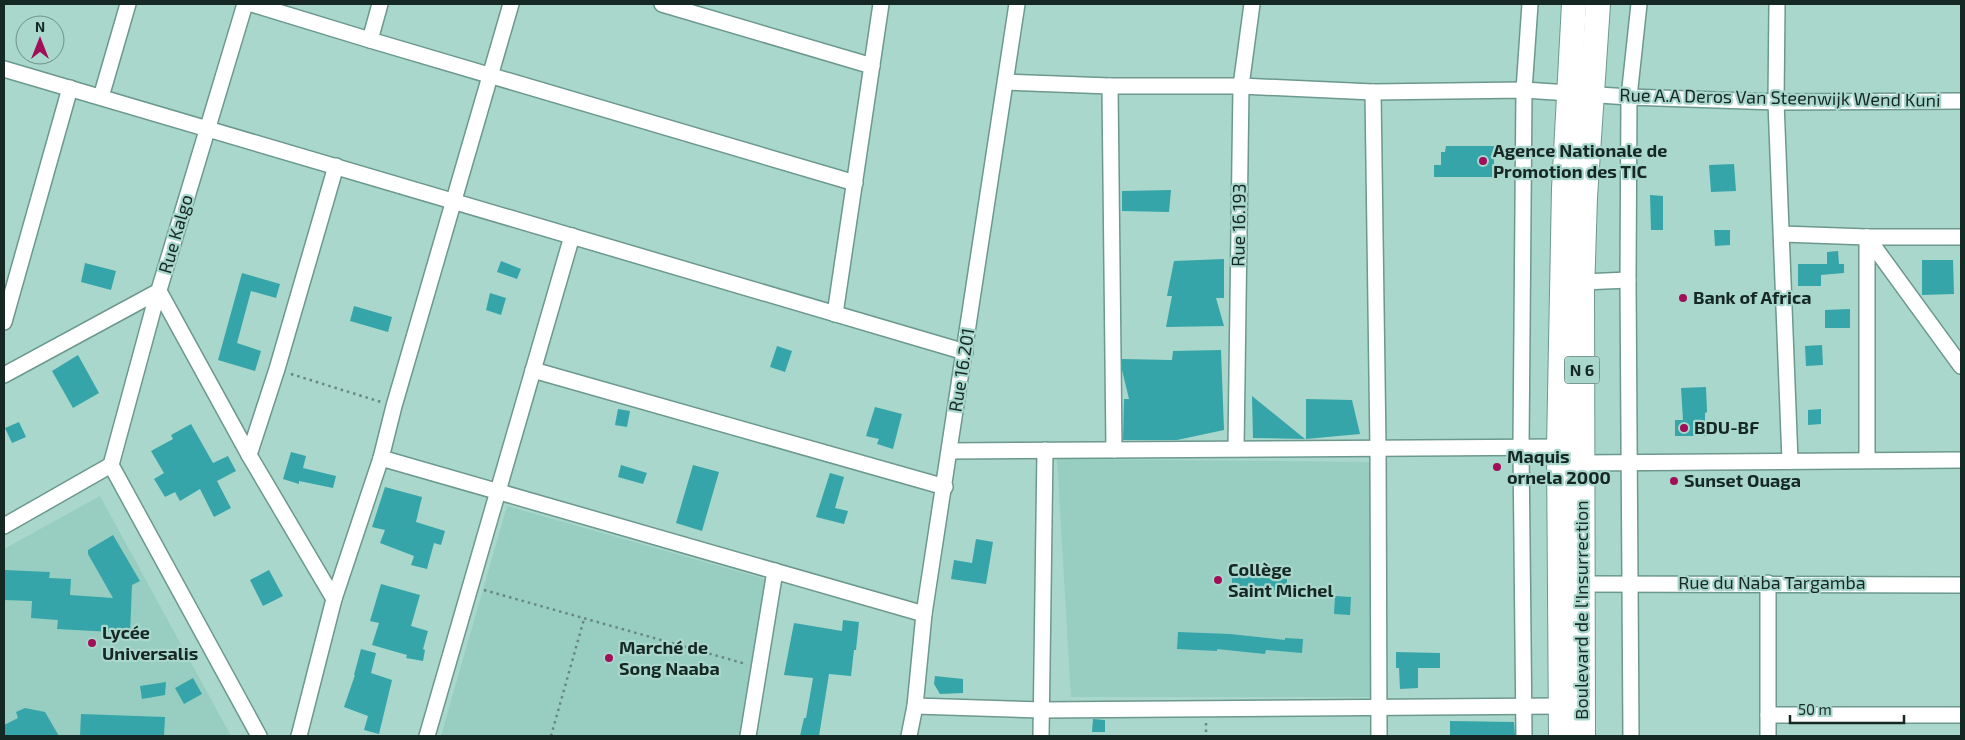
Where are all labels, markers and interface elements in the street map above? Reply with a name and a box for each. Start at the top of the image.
north arrow [15,15,65,65]
text: N [35,18,45,35]
street label: Rue A.A Deros Van Steenwijk Wend Kuni [1619,83,1941,111]
place label: Agence Nationale de Promotion des TIC [1493,139,1667,182]
marker: Agence Nationale de Promotion des TIC [1477,155,1489,167]
street label: Rue 16.193 [1226,183,1250,267]
street label: Rue Kalgo [153,192,197,276]
place label: Bank of Africa [1693,286,1811,308]
marker: Bank of Africa [1677,292,1689,304]
street label: Rue 16.201 [944,326,979,413]
road number: N 6 [1564,356,1600,384]
place label: BDU-BF [1694,416,1759,438]
marker: BDU-BF [1678,422,1690,434]
place label: Maquis ornela 2000 [1507,445,1611,488]
marker: Maquis ornela 2000 [1491,461,1503,473]
place label: Sunset Ouaga [1684,469,1801,491]
marker: Sunset Ouaga [1668,475,1680,487]
street label: Boulevard de l'Insurrection [1570,500,1592,720]
place label: Collège Saint Michel [1228,558,1333,601]
street label: Rue du Naba Targamba [1678,571,1866,593]
marker: Collège Saint Michel [1212,574,1224,586]
place label: Lycée Universalis [102,621,198,664]
place label: Marché de Song Naaba [619,636,720,679]
marker: Lycée Universalis [86,637,98,649]
marker: Marché de Song Naaba [603,652,615,664]
scale bar [1790,692,1904,724]
text: 50 m [1798,700,1832,718]

